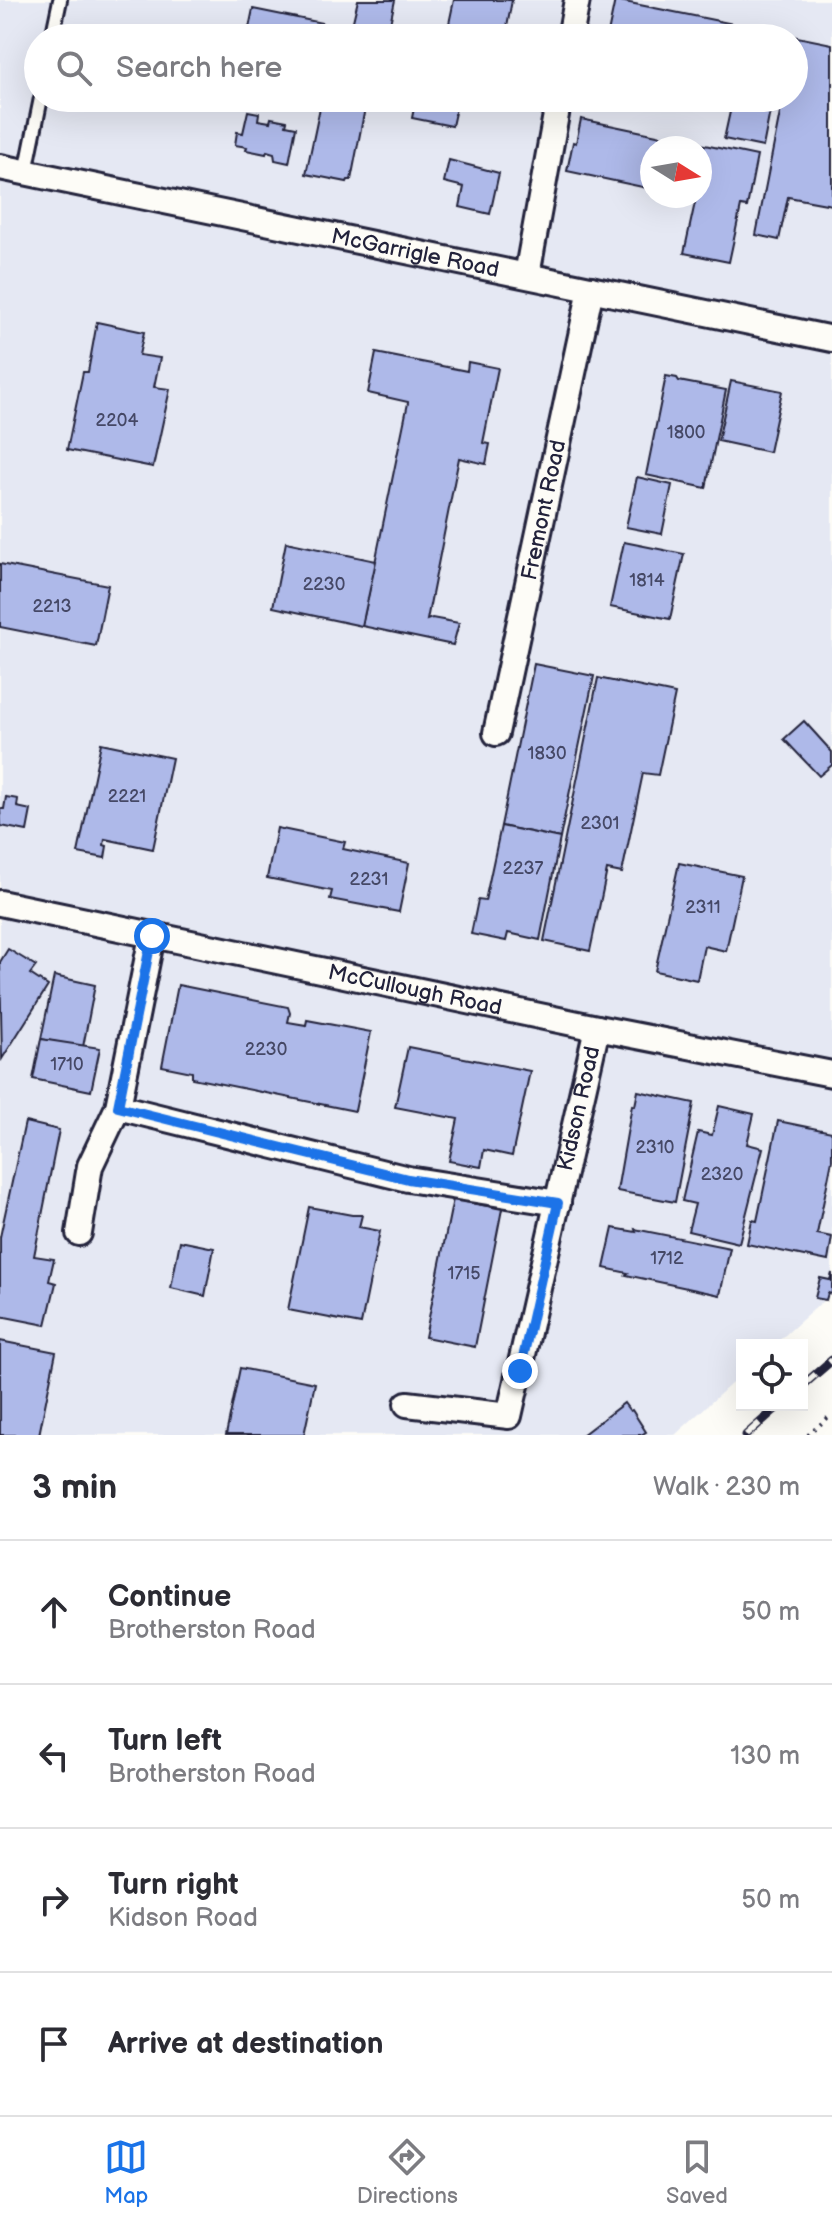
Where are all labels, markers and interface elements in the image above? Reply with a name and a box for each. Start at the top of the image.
search box [24,24,808,112]
icon: search [52,46,96,90]
text: Search here [116,50,282,86]
north arrow [640,136,712,208]
street label: McGarrigle Road [329,222,501,283]
house number: 2204 [96,410,138,431]
house number: 1800 [667,422,705,443]
street label: Fremont Road [516,437,572,583]
house number: 1814 [629,570,665,591]
house number: 2230 [303,574,345,595]
house number: 2213 [32,596,72,617]
house number: 1830 [527,743,567,764]
house number: 2221 [108,786,146,807]
house number: 2301 [581,813,619,834]
house number: 2237 [503,858,544,879]
house number: 2231 [350,869,388,890]
house number: 2311 [685,897,721,918]
route start [134,918,170,954]
street label: McCullough Road [326,959,504,1021]
house number: 2230 [245,1039,287,1060]
street label: Kidson Road [552,1044,606,1173]
house number: 1710 [50,1054,84,1075]
house number: 2310 [636,1137,674,1158]
house number: 2320 [701,1164,743,1185]
house number: 1712 [650,1248,684,1269]
house number: 1715 [447,1263,481,1284]
map controls [736,1339,808,1411]
button: locate [736,1339,808,1411]
route end [502,1353,538,1389]
text: 3 min [32,1467,117,1508]
text: Walk · 230 m [653,1472,800,1503]
text: Continue [108,1579,231,1615]
icon: ahead [32,1590,76,1634]
text: 50 m [741,1597,800,1628]
text: Brotherston Road [108,1615,316,1646]
text: Turn left [108,1723,222,1759]
icon: left [32,1734,76,1778]
text: 130 m [730,1741,800,1772]
text: Brotherston Road [108,1759,316,1790]
text: Turn right [108,1867,239,1903]
icon: right [32,1878,76,1922]
text: 50 m [741,1885,800,1916]
text: Kidson Road [108,1903,258,1934]
icon: arrive [32,2022,76,2066]
text: Arrive at destination [108,2026,384,2062]
tab: Map [104,2135,148,2210]
tab: Directions [357,2135,458,2210]
tab: Saved [666,2135,728,2210]

